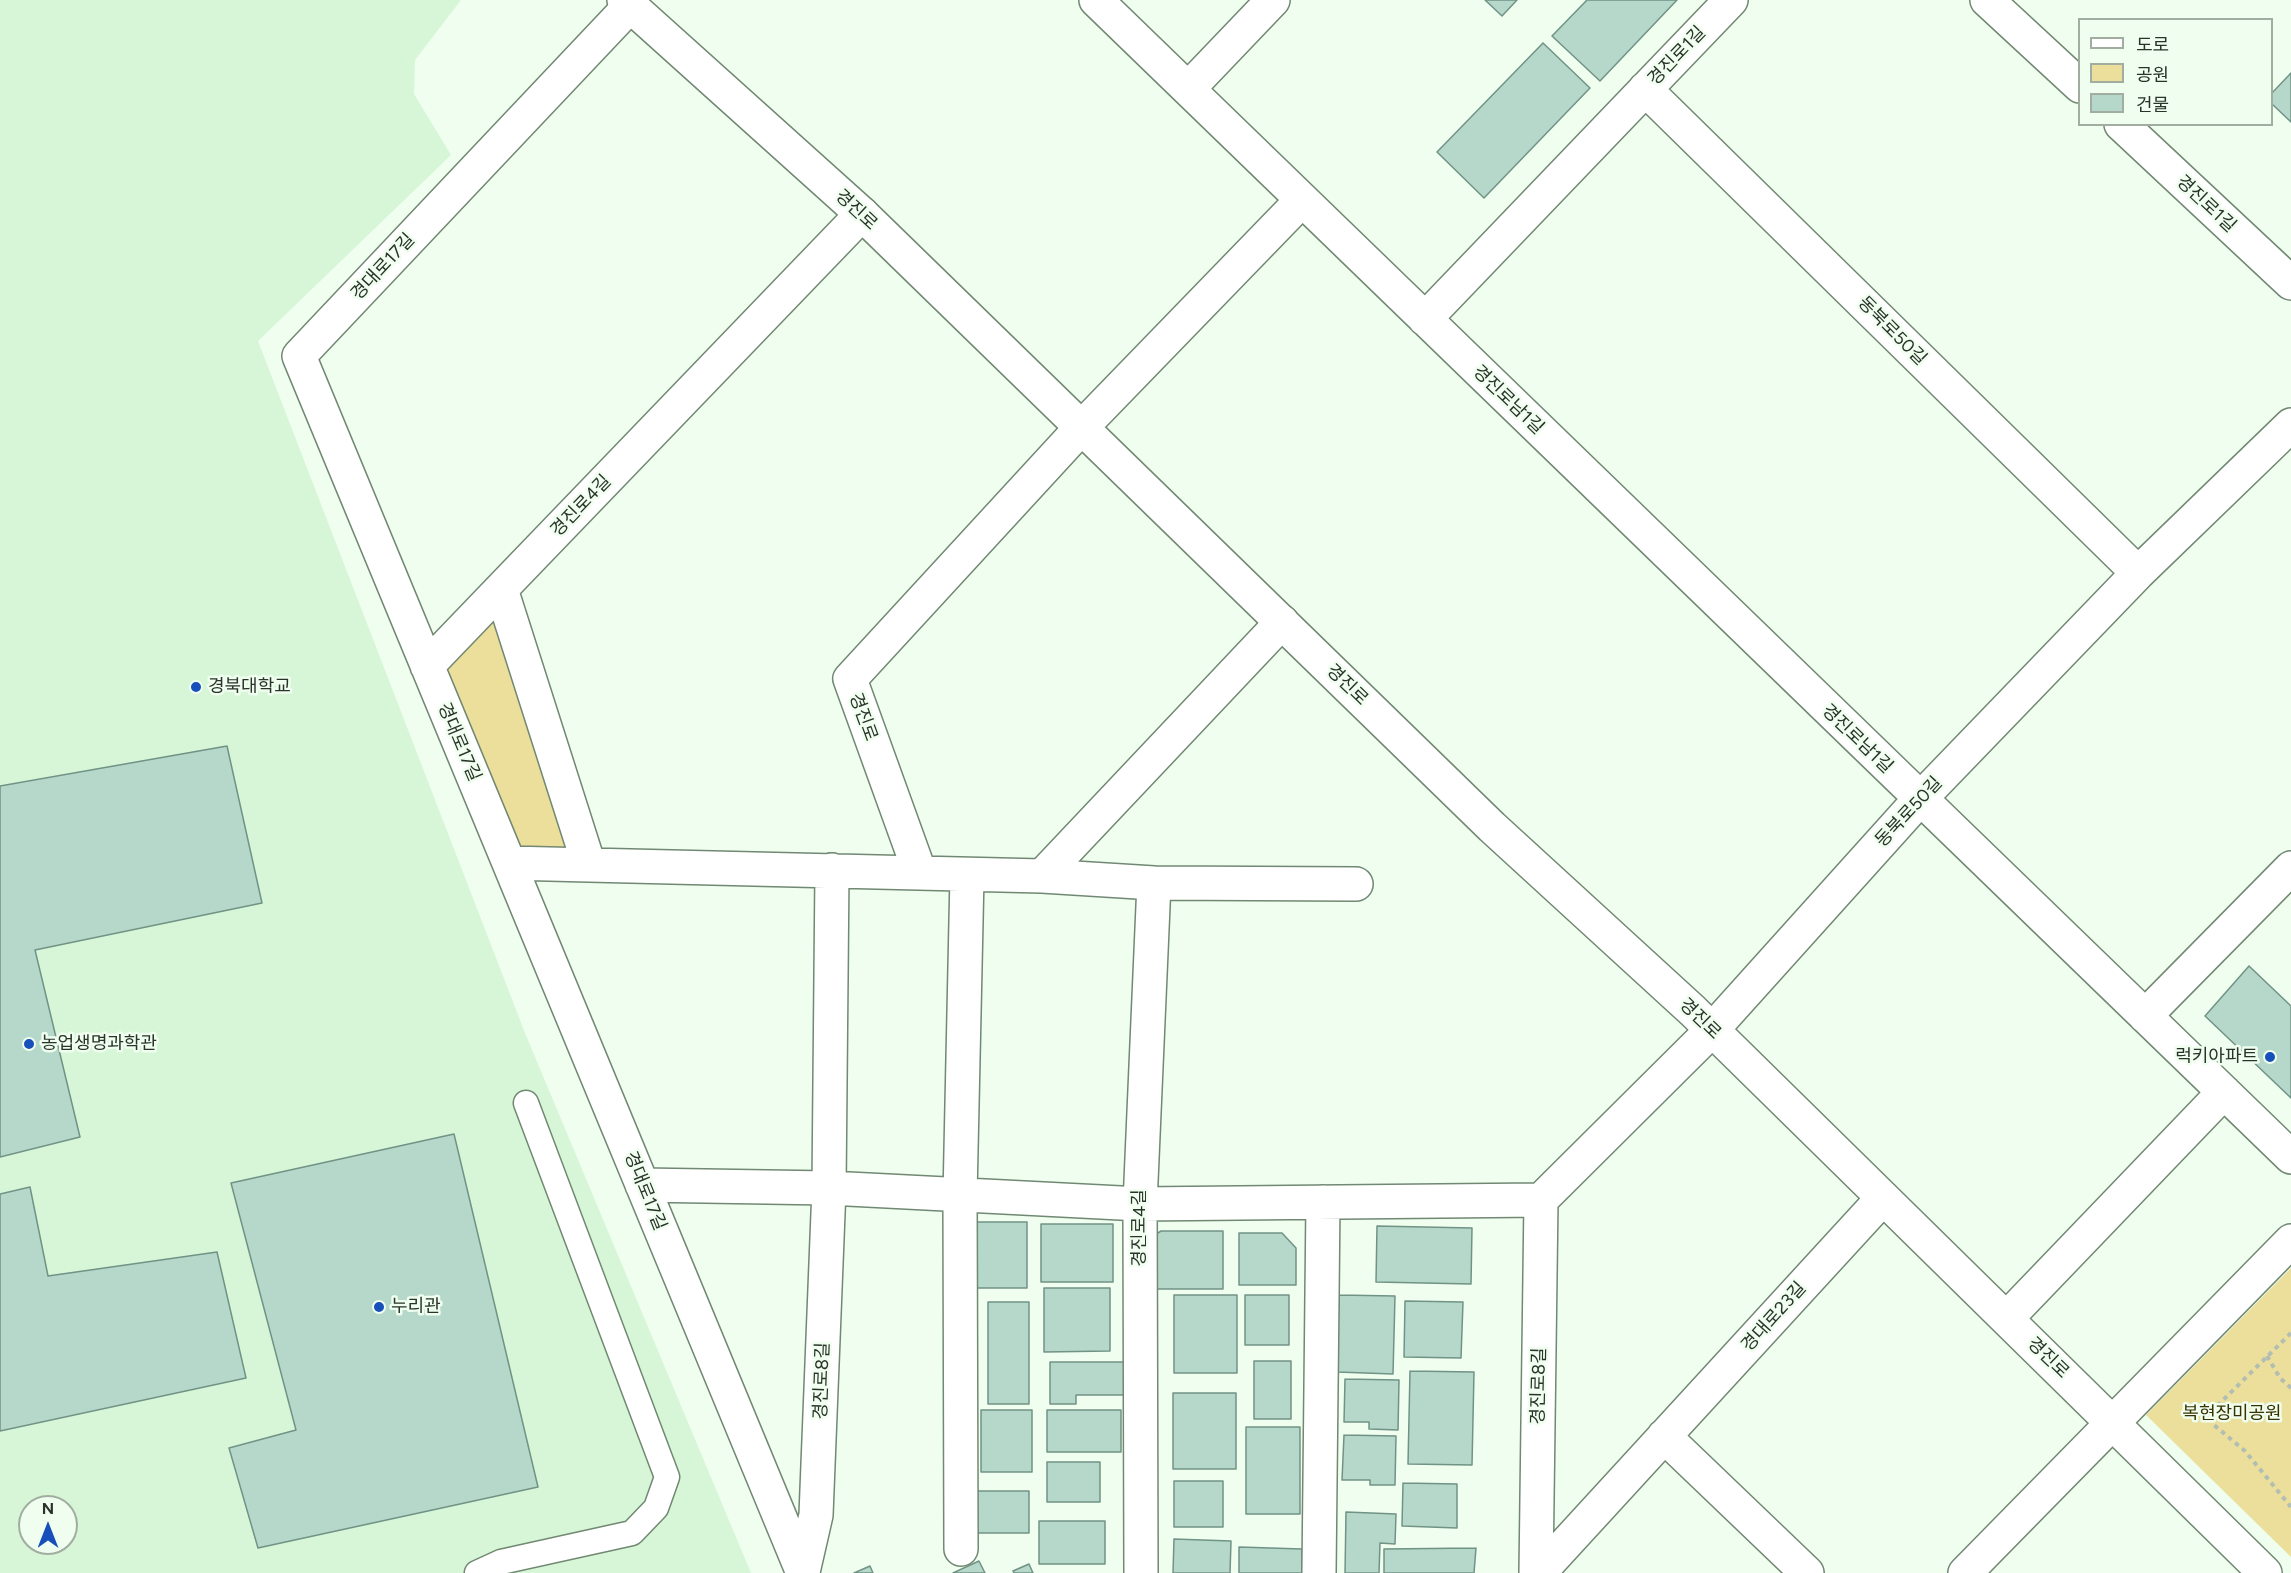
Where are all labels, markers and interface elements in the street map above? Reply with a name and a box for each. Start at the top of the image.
legend [2078,18,2273,126]
street label: 경진로1길 [1644,22,1710,90]
text: 도로 [2136,34,2169,56]
text: 공원 [2136,64,2169,86]
text: 건물 [2136,94,2169,116]
street label: 경진로1길 [2172,171,2240,237]
street label: 경진로 [830,185,882,235]
street label: 경대로17길 [347,229,419,305]
street label: 동북로50길 [1853,292,1931,370]
street label: 경진로남1길 [1468,361,1548,439]
street label: 경진로4길 [546,471,616,541]
street label: 경진로 [1322,660,1372,710]
place label: 경북대학교 [208,676,291,698]
marker: 경북대학교 [189,680,203,694]
street label: 경진로 [844,690,882,744]
street label: 경대로17길 [433,699,485,785]
street label: 경진로남1길 [1817,700,1897,778]
street label: 동북로50길 [1871,772,1947,852]
street label: 경진로 [1675,994,1725,1044]
place label: 농업생명과학관 [41,1033,157,1055]
marker: 농업생명과학관 [22,1037,36,1051]
place label: 럭키아파트 [2175,1046,2258,1068]
marker: 럭키아파트 [2263,1050,2277,1064]
street label: 경대로17길 [619,1148,671,1234]
street label: 경진로4길 [1129,1189,1151,1267]
street label: 경대로23길 [1737,1278,1811,1356]
place label: 누리관 [391,1296,441,1318]
marker: 누리관 [372,1300,386,1314]
street label: 경진로 [2023,1333,2073,1383]
street label: 경진로8길 [810,1342,834,1420]
street label: 경진로8길 [1528,1347,1550,1425]
park label: 복현장미공원 [2182,1403,2282,1425]
north arrow [18,1495,78,1555]
text: N [42,1499,54,1518]

